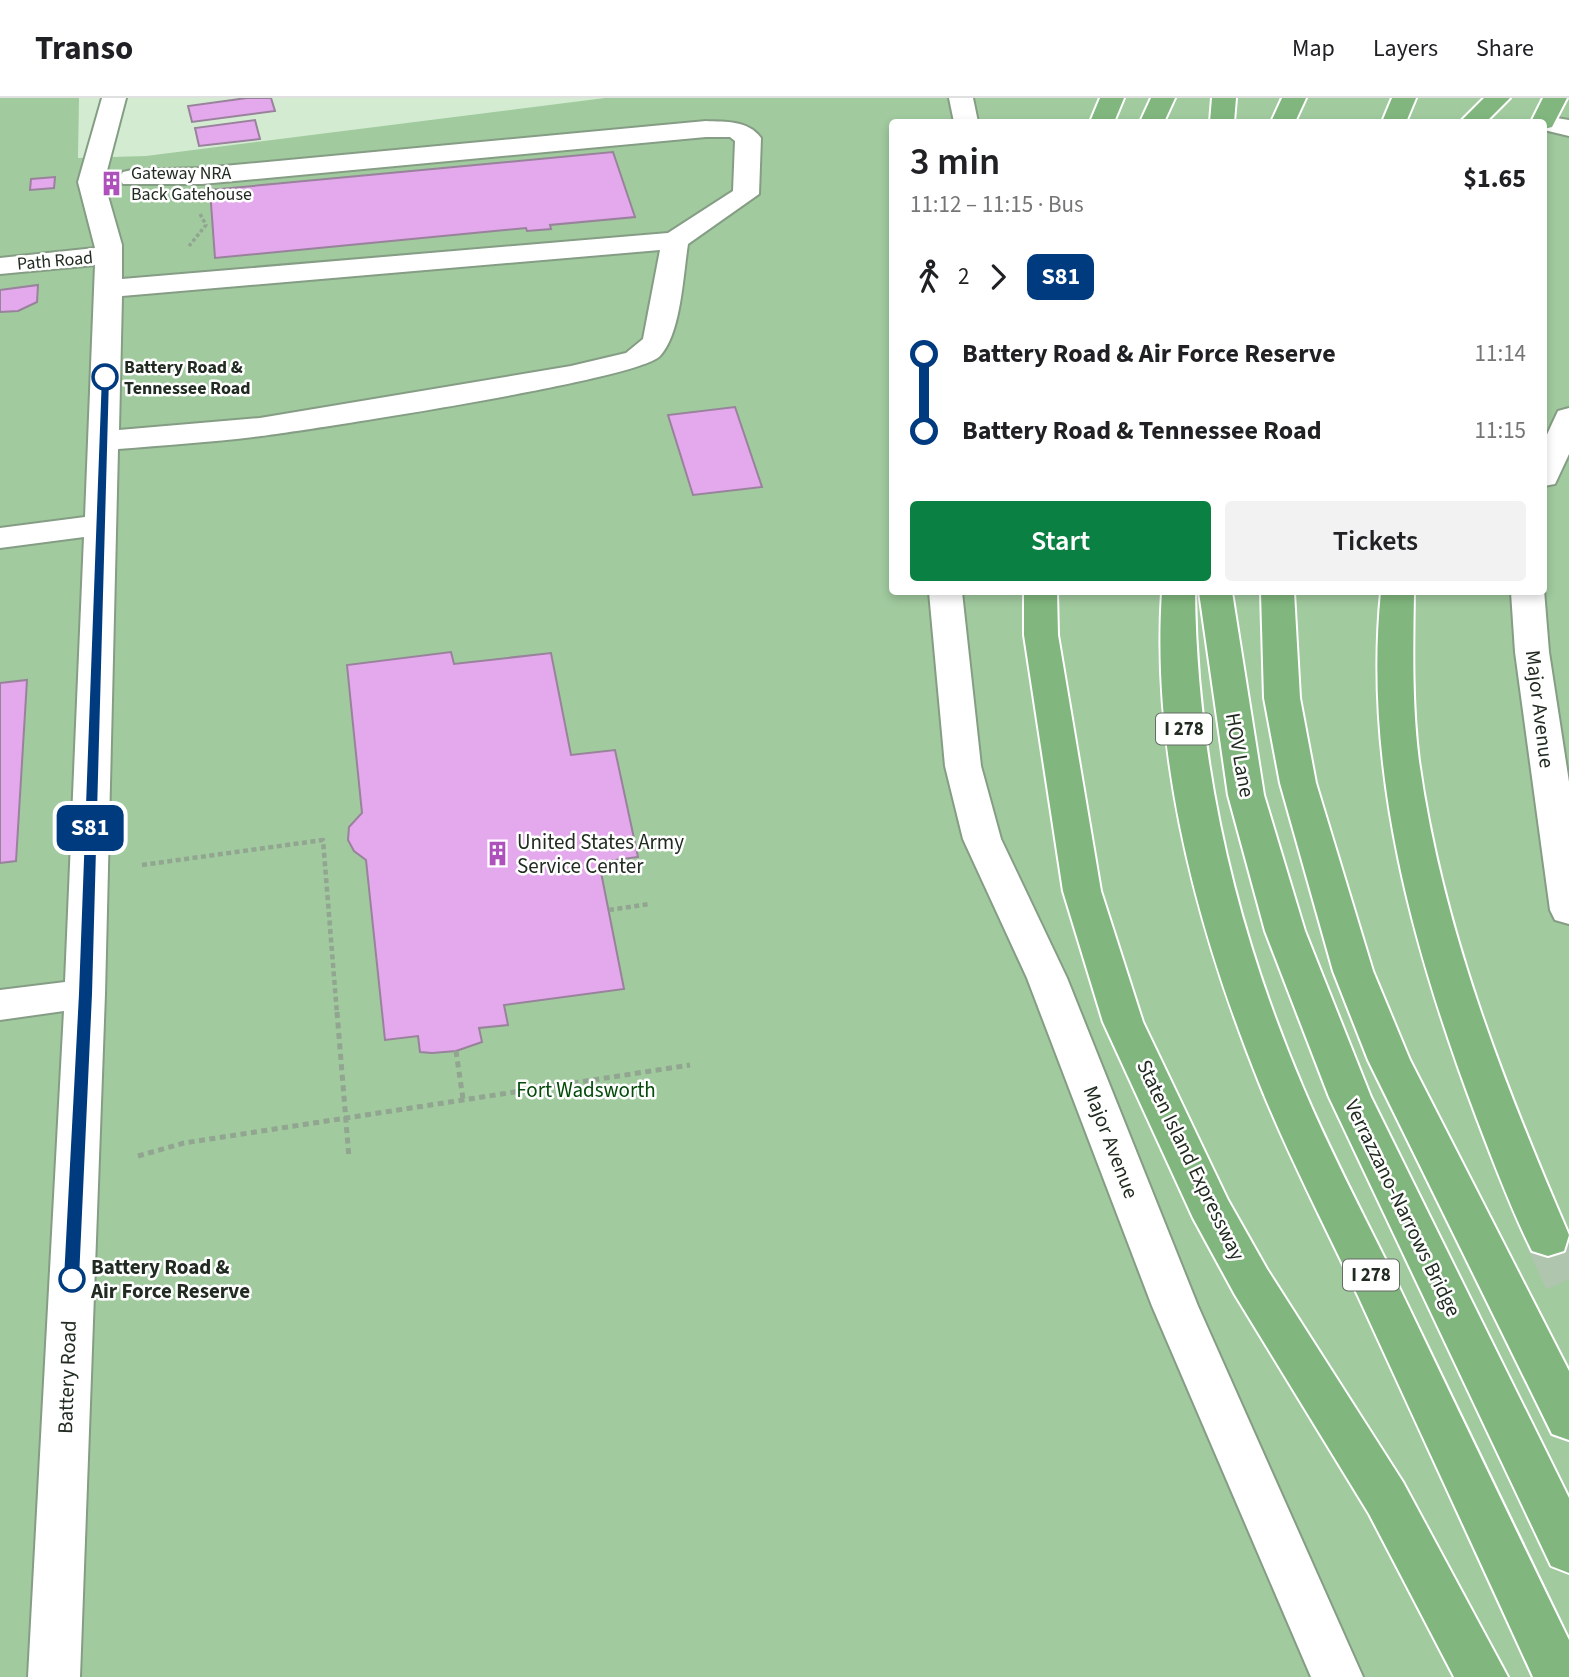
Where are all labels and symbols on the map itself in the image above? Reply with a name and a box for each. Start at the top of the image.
place label: Gateway NRA Back Gatehouse [131,161,252,207]
building icon: Gateway NRA Back Gatehouse [97,169,125,197]
street label: Path Road [16,245,94,277]
place label: Battery Road & Tennessee Road [124,355,251,401]
marker: Battery Road & Tennessee Road [92,364,118,390]
street label: Major Avenue [1518,648,1562,770]
street label: HOV Lane [1218,710,1262,800]
road number: I 278 [1156,714,1212,744]
line badge: S81 [50,805,130,851]
place label: United States Army Service Center [517,827,684,881]
building icon: United States Army Service Center [483,840,511,868]
street label: Staten Island Expressway [1129,1055,1253,1266]
park label: Fort Wadsworth [516,1075,656,1105]
street label: Major Avenue [1076,1081,1146,1203]
street label: Verrazzano-Narrows Bridge [1337,1094,1469,1322]
place label: Battery Road & Air Force Reserve [90,1252,250,1306]
road number: I 278 [1343,1260,1399,1290]
marker: Battery Road & Air Force Reserve [59,1266,85,1292]
street label: Battery Road [50,1320,84,1434]

